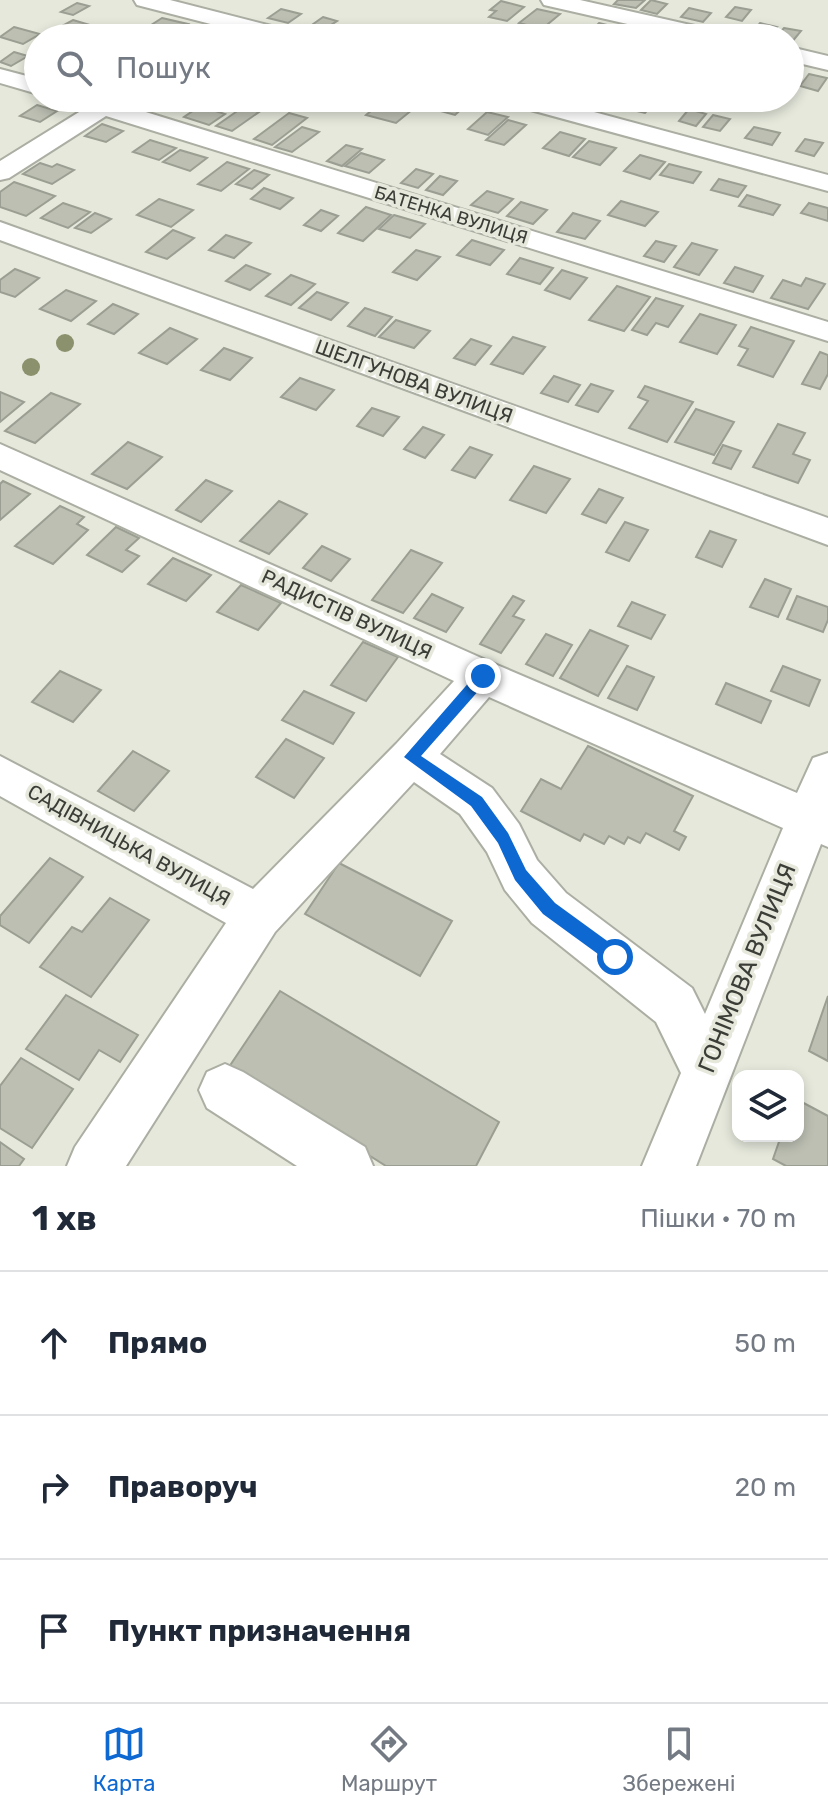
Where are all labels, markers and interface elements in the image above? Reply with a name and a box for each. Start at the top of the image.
search box [24,24,804,112]
icon: search [52,46,96,90]
text: Пошук [116,50,211,86]
street label: БАТЕНКА ВУЛИЦЯ [372,181,530,249]
street label: ШЕЛГУНОВА ВУЛИЦЯ [312,334,516,428]
street label: РАДИСТІВ ВУЛИЦЯ [258,564,436,664]
route end [465,658,501,694]
street label: САДІВНИЦЬКА ВУЛИЦЯ [23,779,235,911]
street label: ГОНІМОВА ВУЛИЦЯ [692,859,802,1077]
route start [597,939,633,975]
map controls [732,1070,804,1142]
button: layers [732,1070,804,1142]
text: 1 хв [32,1198,97,1239]
text: Пішки · 70 m [640,1203,796,1234]
icon: ahead [32,1321,76,1365]
text: Прямо [108,1325,207,1361]
text: 50 m [735,1328,796,1359]
icon: right [32,1465,76,1509]
text: Праворуч [108,1469,258,1505]
text: 20 m [735,1472,796,1503]
icon: arrive [32,1609,76,1653]
text: Пункт призначення [108,1613,411,1649]
tab: Карта [93,1722,155,1797]
tab: Маршрут [341,1722,437,1797]
tab: Збережені [622,1722,735,1797]

